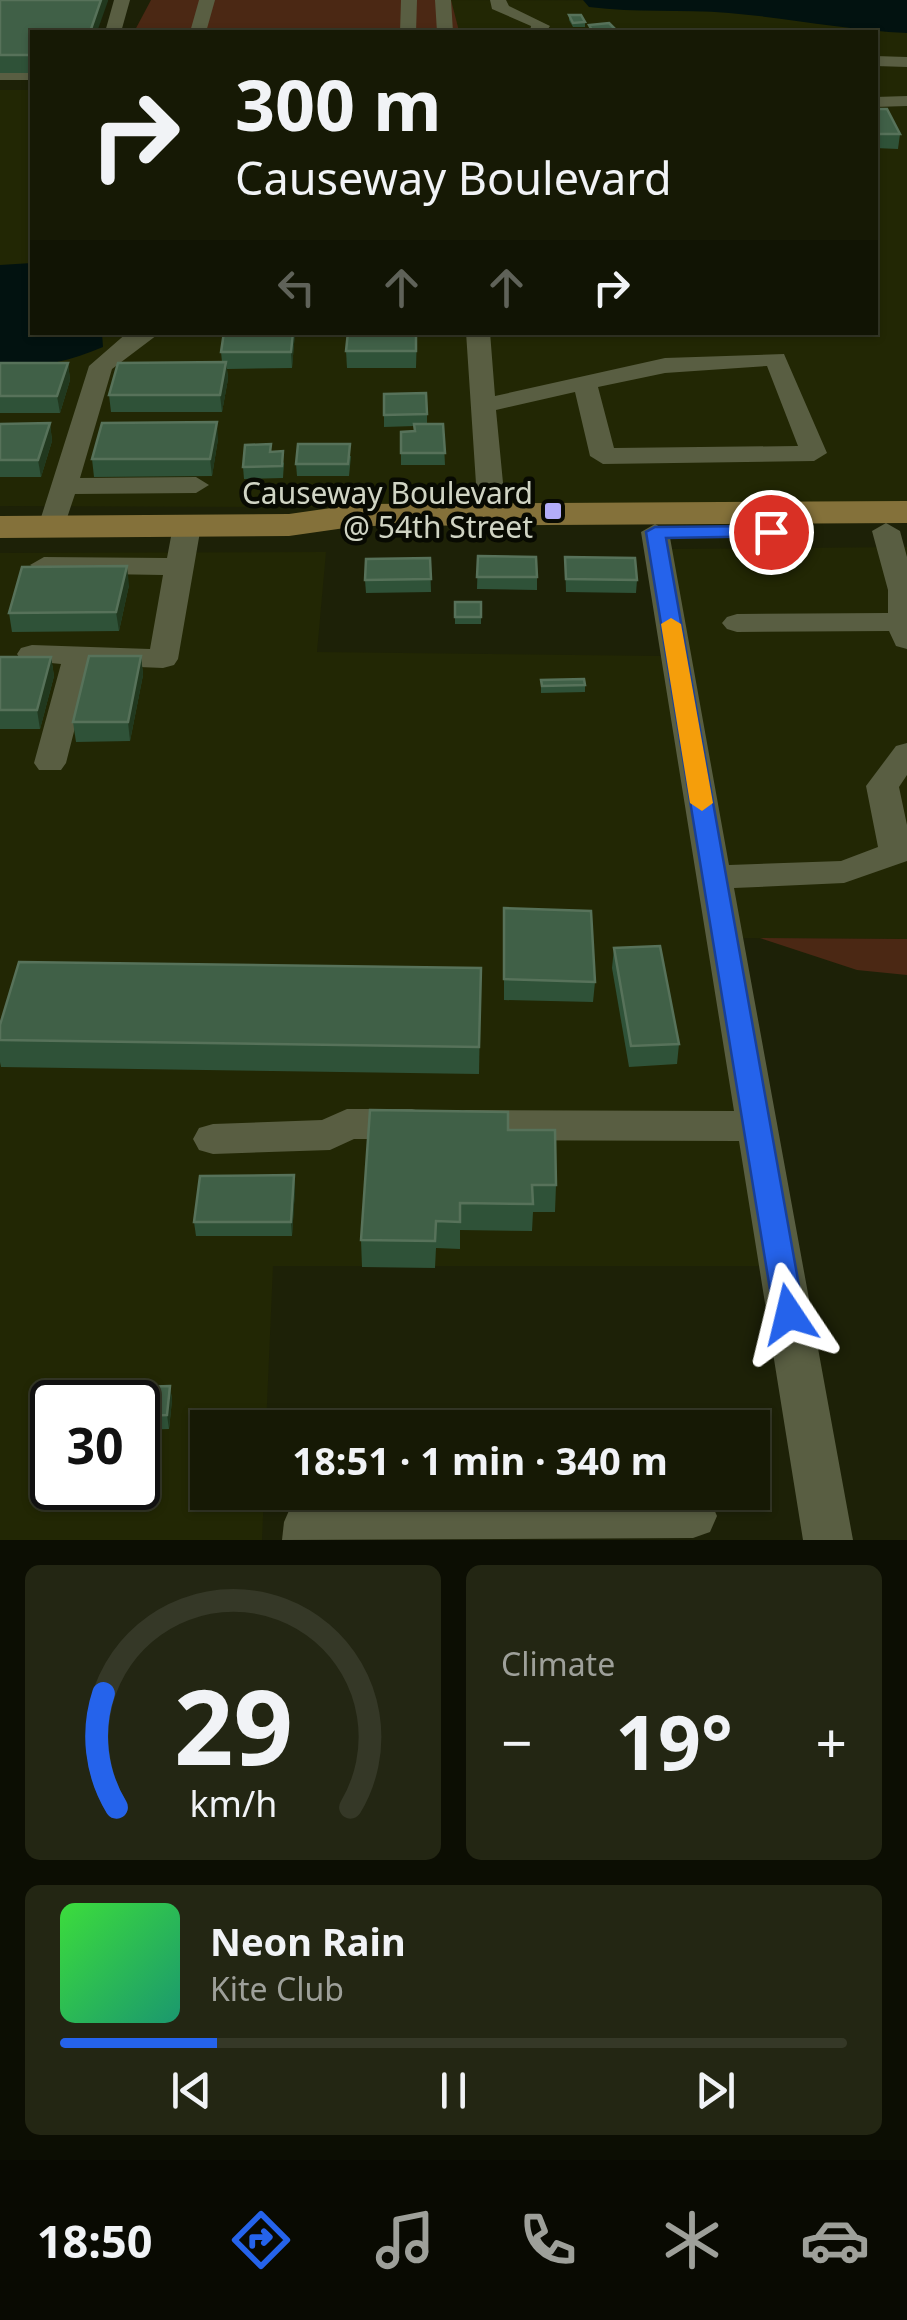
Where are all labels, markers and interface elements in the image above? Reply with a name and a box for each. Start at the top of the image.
text: 300 m [235,56,442,152]
icon: right [70,70,200,200]
text: Causeway Boulevard [235,147,672,208]
icon: left [269,260,324,315]
icon: ahead [374,260,429,315]
icon: ahead [479,260,534,315]
icon: right [584,260,639,315]
place label: Causeway Boulevard @ 54th Street [242,472,533,547]
pin [729,490,814,575]
marker: Causeway Boulevard @ 54th Street [542,500,564,522]
icon: arrive [744,505,799,560]
position arrow [737,1262,841,1366]
speed limit sign: 30 [30,1380,160,1510]
text: 18:51 · 1 min · 340 m [292,1434,668,1486]
text: Climate [501,1642,615,1685]
text: 29 [174,1654,292,1795]
text: 19° [615,1690,733,1792]
text: − [501,1704,532,1779]
text: + [816,1704,847,1779]
text: km/h [189,1779,277,1827]
text: Neon Rain [210,1915,406,1967]
text: Kite Club [210,1967,344,2010]
icon: previous [164,2063,219,2118]
icon: pause [426,2063,481,2118]
icon: next [688,2063,743,2118]
icon: directions [226,2205,296,2275]
icon: music [370,2205,440,2275]
icon: phone [513,2205,583,2275]
icon: climate [657,2205,727,2275]
icon: car [800,2205,870,2275]
text: 18:50 [37,2210,152,2271]

